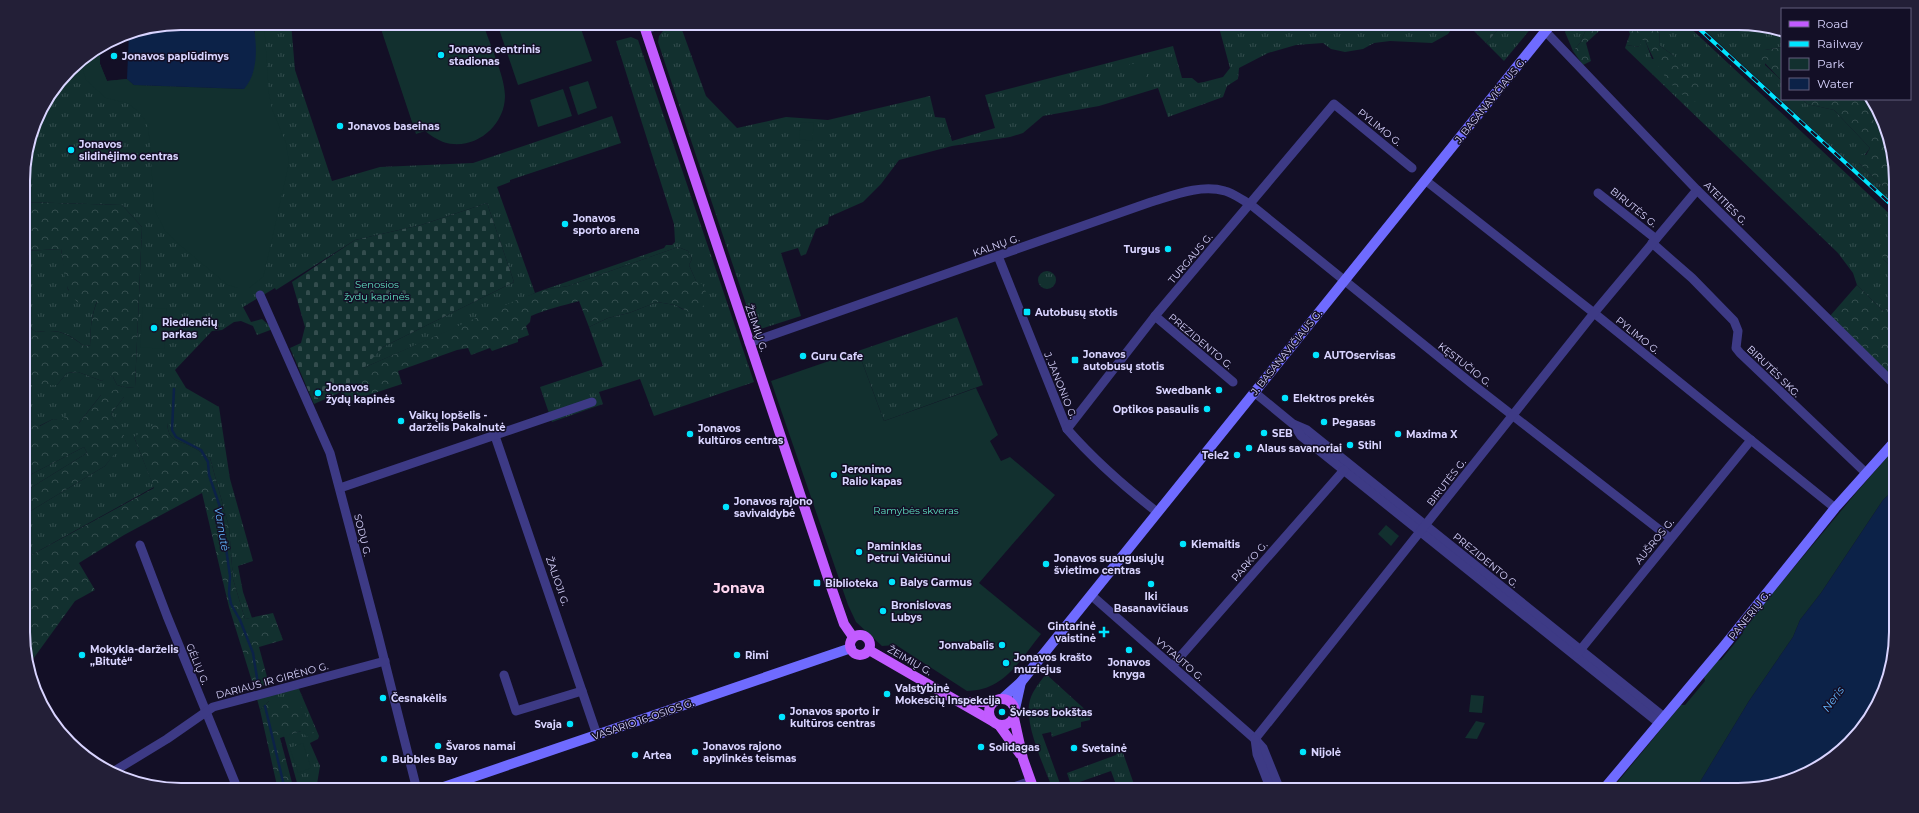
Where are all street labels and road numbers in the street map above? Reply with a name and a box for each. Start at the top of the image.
street label: J. BASANAVIČIAUS G. [1451,55,1529,146]
street label: PYLIMO G. [1355,106,1404,149]
street label: ATEITIES G. [1701,179,1750,228]
street label: BIRUTĖS G. [1608,184,1660,230]
street label: TURGAUS G. [1165,230,1215,286]
street label: KALNŲ G. [971,231,1021,260]
street label: ŽEIMIŲ G. [742,303,771,354]
street label: J. BASANAVIČIAUS G. [1247,307,1325,398]
street label: PREZIDENTO G. [1166,311,1236,372]
street label: PYLIMO G. [1613,314,1662,357]
street label: KĘSTUČIO G. [1435,339,1494,389]
street label: BIRUTĖS SKG. [1744,343,1803,400]
street label: J. JANONIO G. [1041,349,1080,420]
street label: BIRUTĖS G. [1424,456,1469,509]
street label: SODŲ G. [351,513,374,558]
street label: AUŠROS G. [1632,516,1677,567]
street label: PREZIDENTO G. [1450,530,1521,591]
street label: PARKO G. [1228,539,1270,584]
street label: ŽALIOJI G. [543,555,572,608]
street label: PANERIŲ G. [1726,588,1773,643]
street label: VYTAUTO G. [1153,635,1207,684]
street label: GĖLIŲ G. [183,641,212,687]
street label: ŽEIMIŲ G. [885,642,934,678]
street label: DARIAUS IR GIRĖNO G. [214,659,330,702]
street label: VASARIO 16-OSIOS G. [591,696,696,743]

